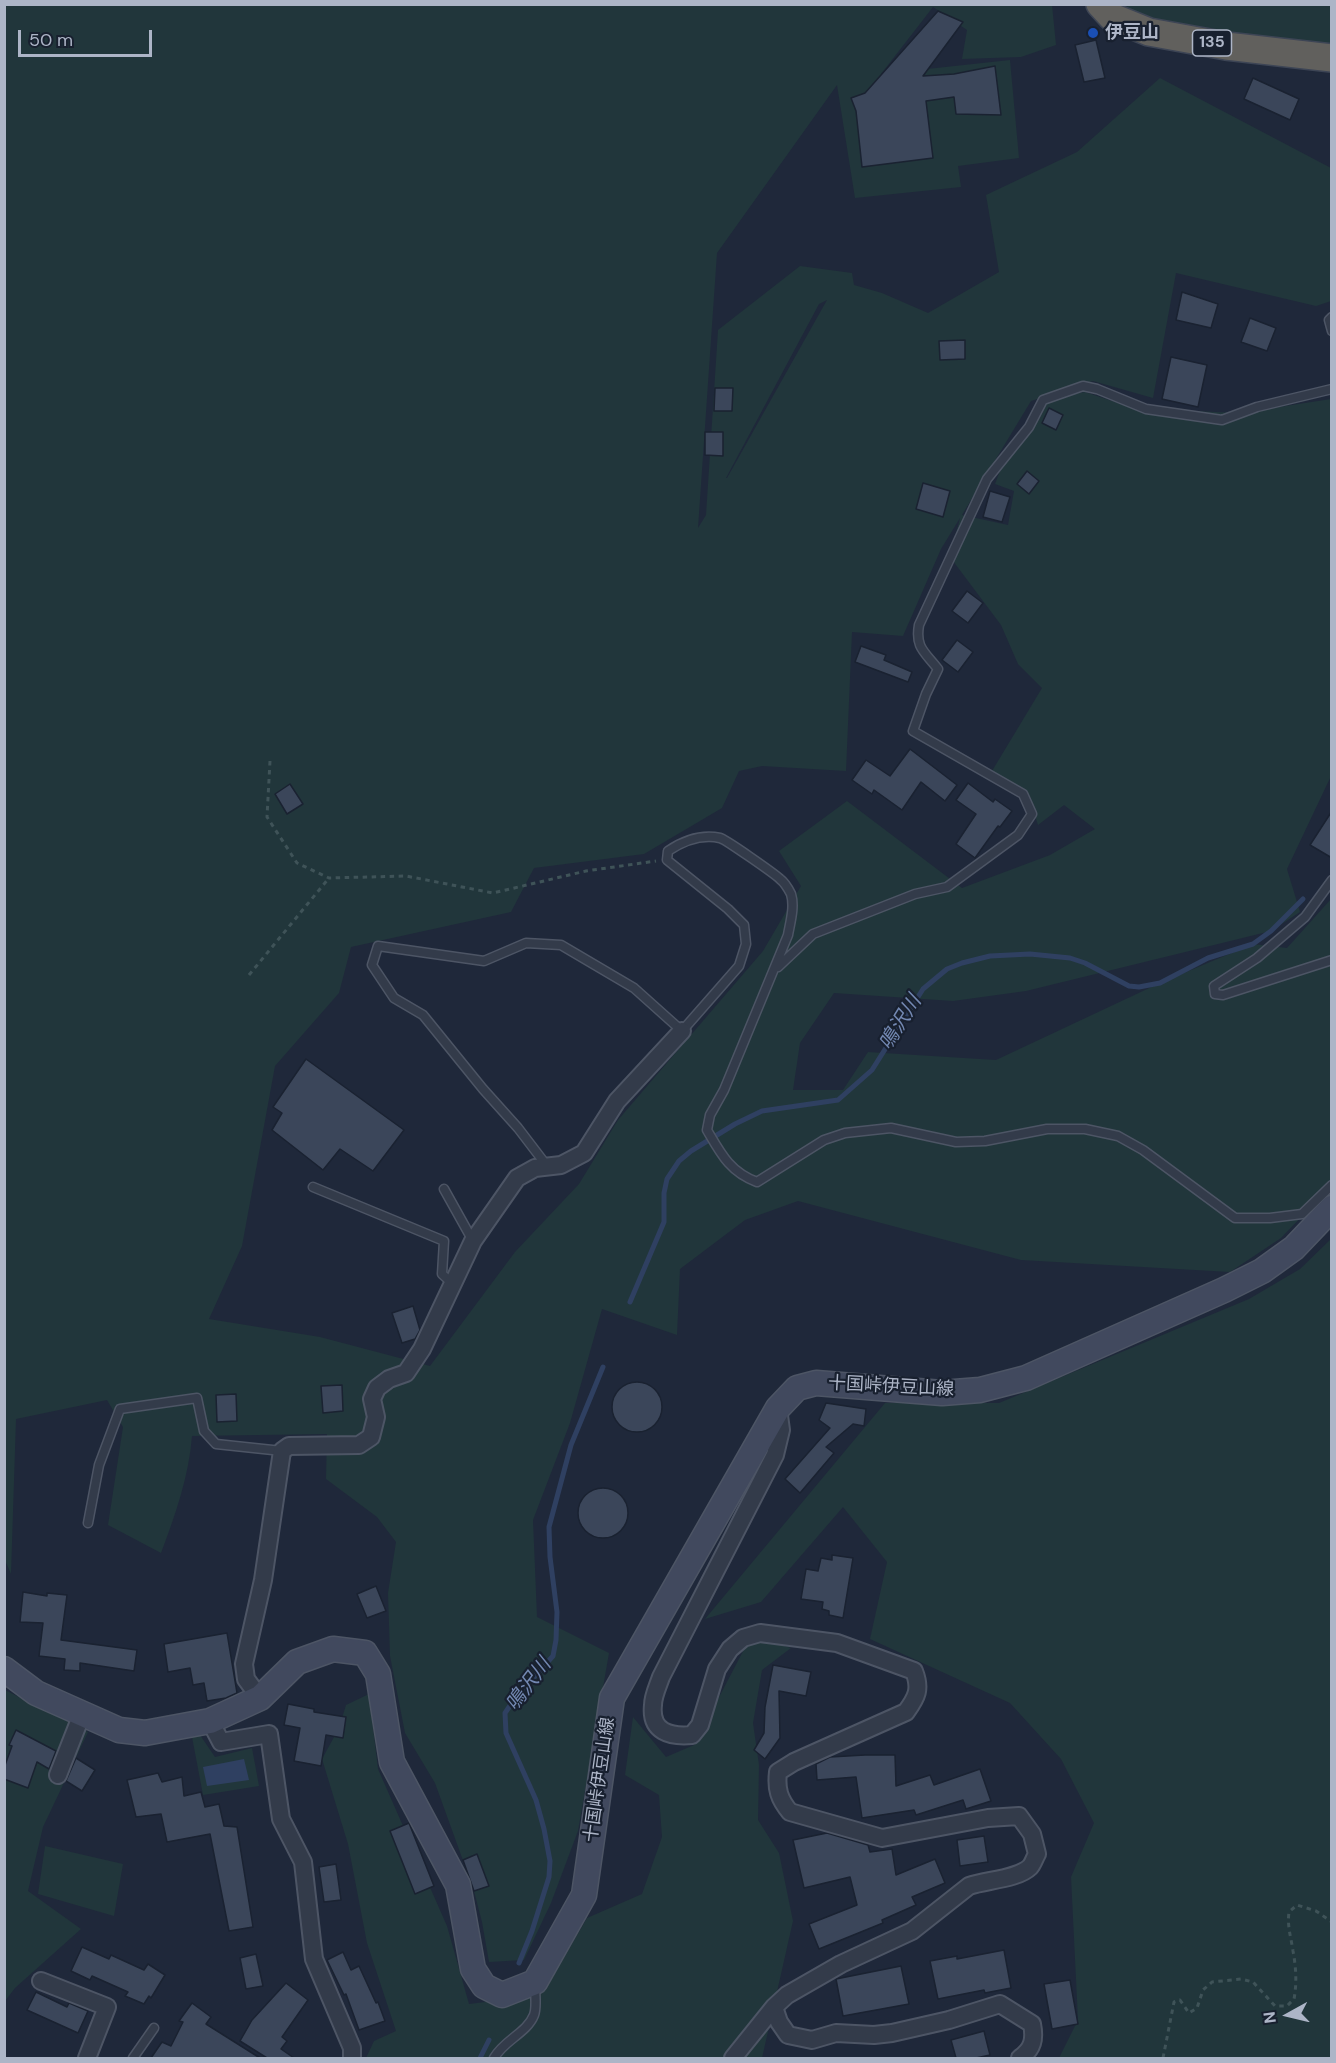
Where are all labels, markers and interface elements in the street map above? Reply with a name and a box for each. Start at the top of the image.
scale bar [21,18,154,56]
place label: 伊豆山 [1105,22,1159,44]
marker: 伊豆山 [1086,26,1100,40]
text: 50 m [29,28,73,52]
road number: 135 [1192,30,1232,56]
water label: 鳴沢川 [875,991,927,1055]
street label: 十国峠伊豆山線 [828,1373,954,1401]
water label: 鳴沢川 [501,1654,557,1716]
street label: 十国峠伊豆山線 [581,1716,619,1844]
north arrow [1258,1985,1318,2045]
text: N [1258,2010,1281,2025]

